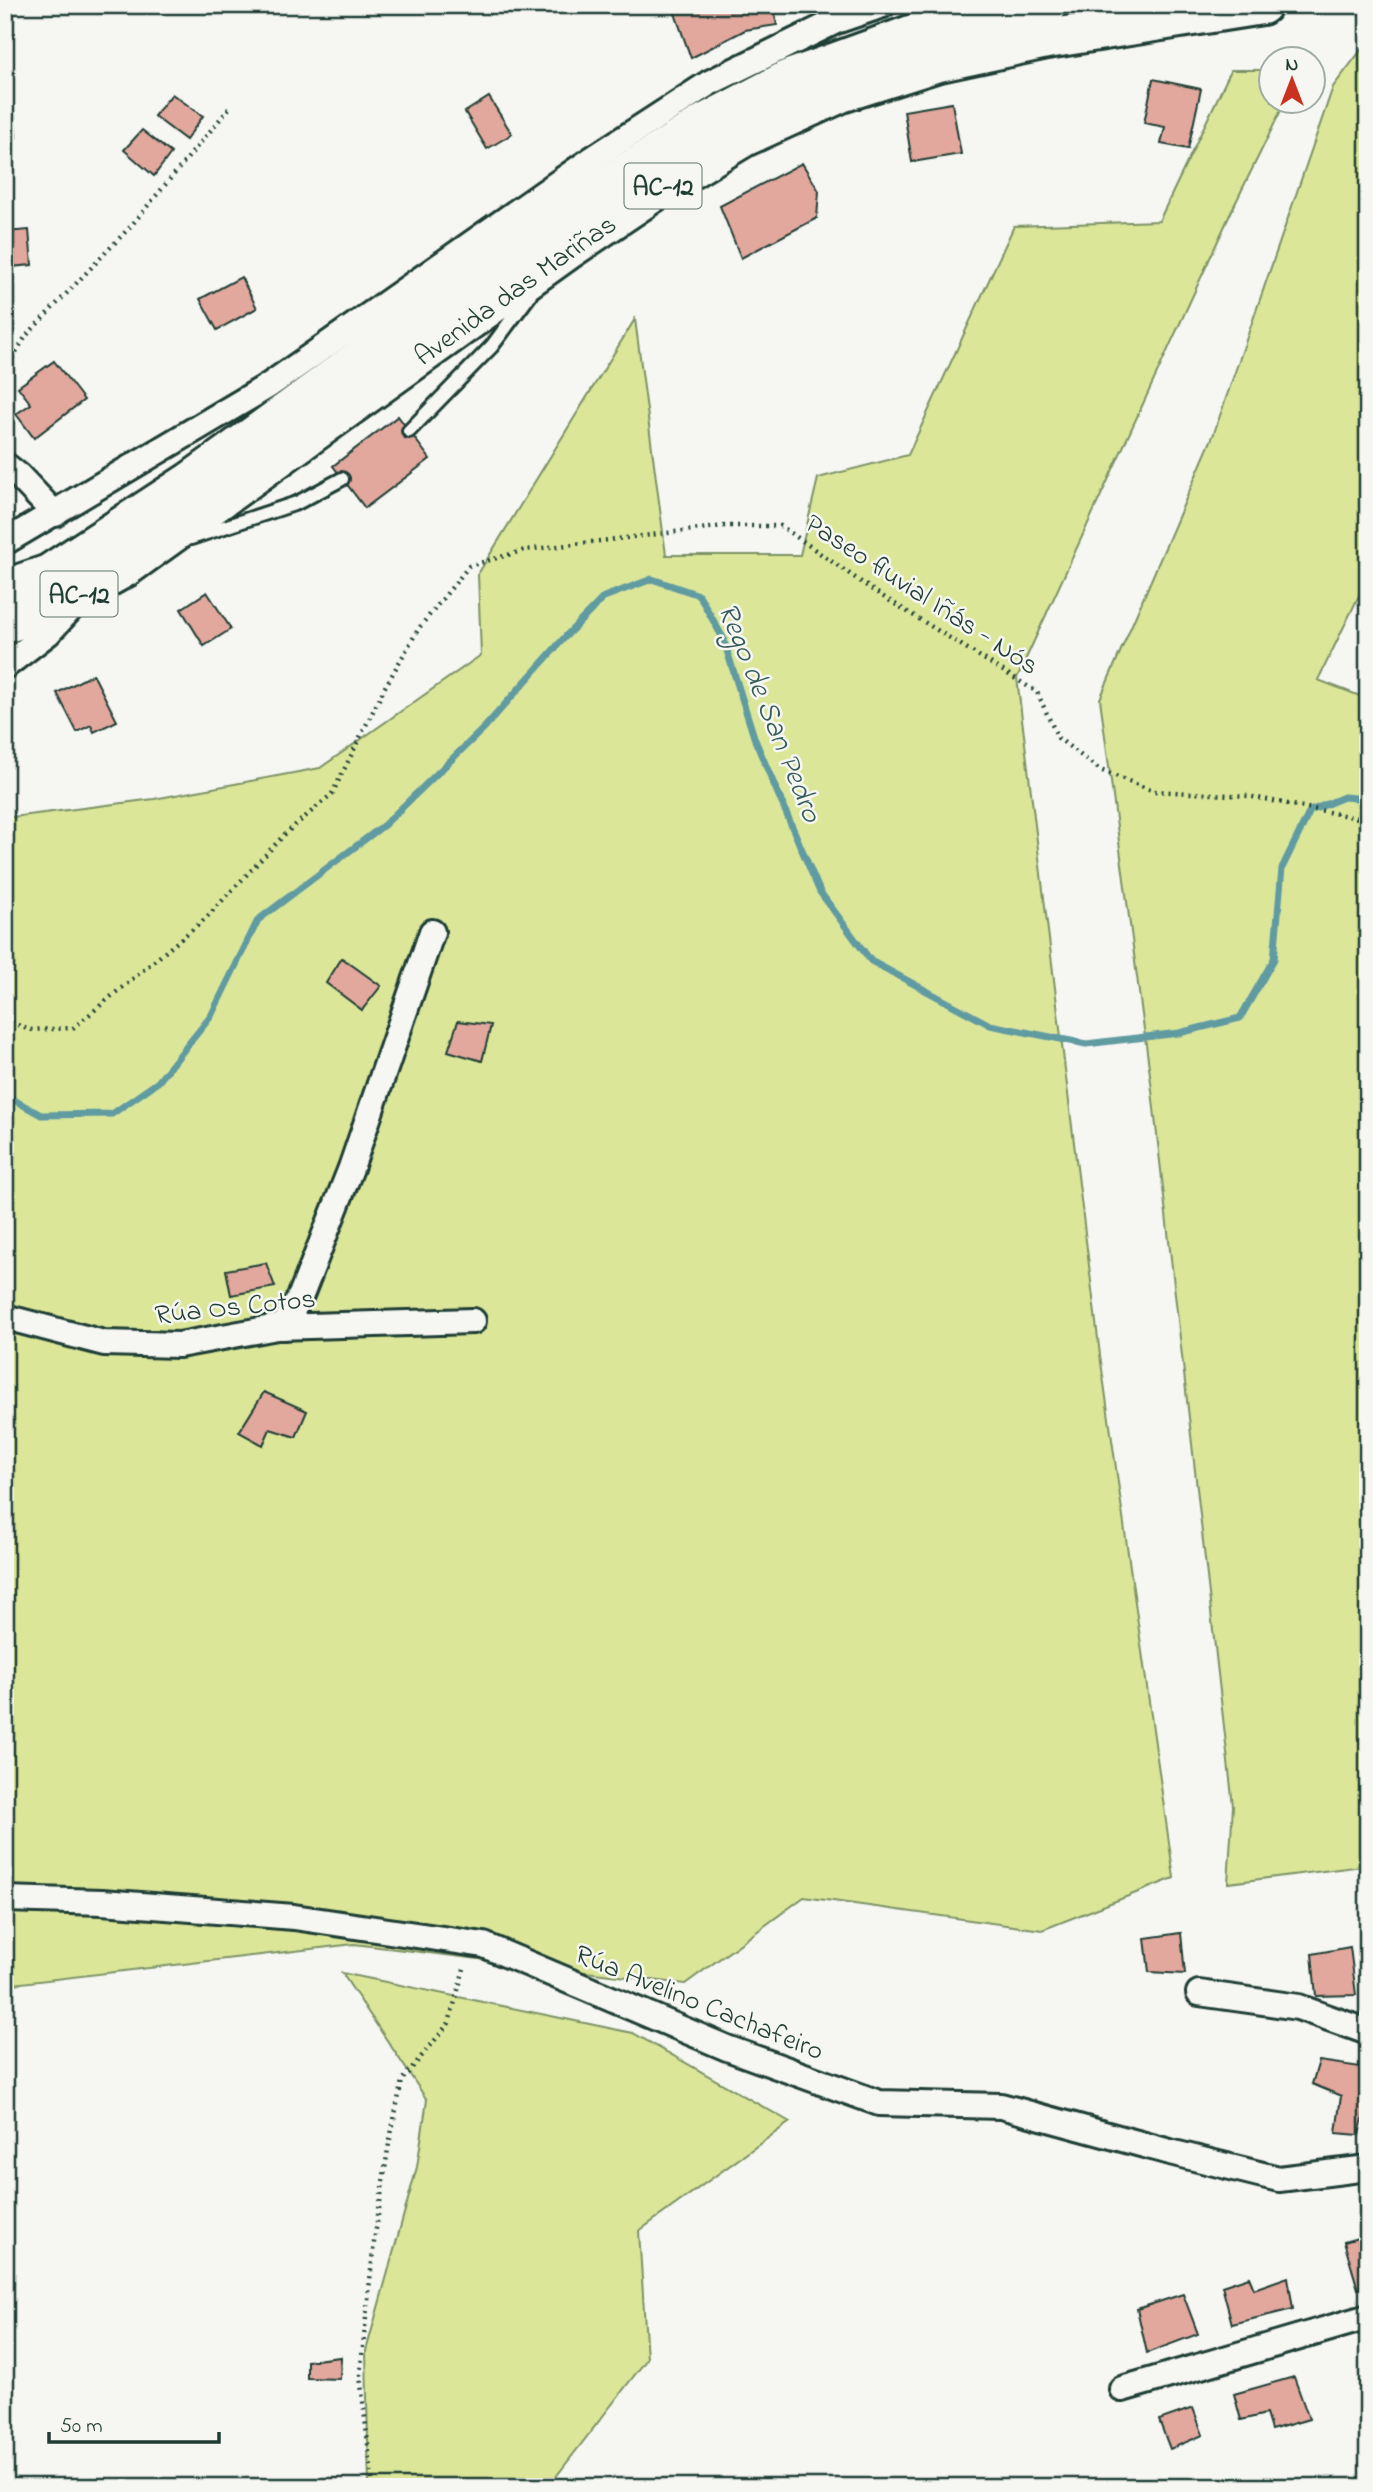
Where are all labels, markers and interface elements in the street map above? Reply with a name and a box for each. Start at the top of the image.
north arrow [1258,46,1328,116]
text: N [1286,52,1299,79]
road number: AC-12 [624,164,702,209]
street label: Avenida das Mariñas [407,206,626,378]
street label: Paseo fluvial Iñás - Nós [796,505,1046,687]
road number: AC-12 [41,572,118,616]
water label: Rego de San Pedro [704,597,833,831]
street label: Rúa Os Cotos [153,1280,318,1337]
street label: Rúa Avelino Cachafeiro [568,1936,829,2073]
scale bar [49,2401,219,2445]
text: 50 m [60,2412,103,2442]

